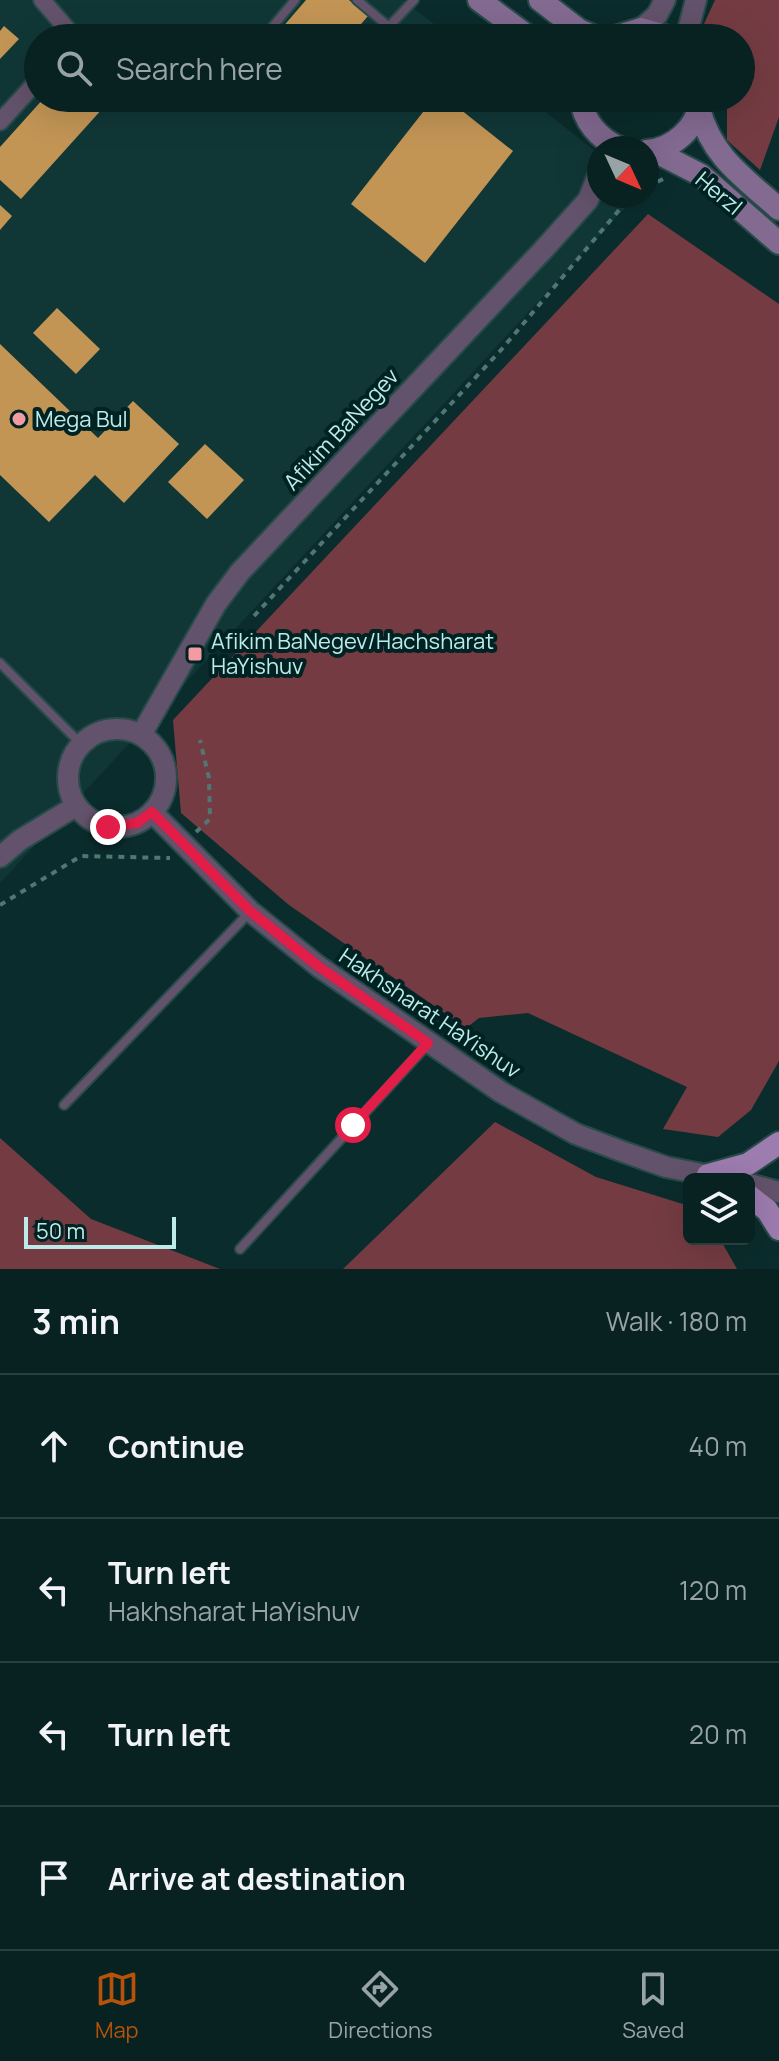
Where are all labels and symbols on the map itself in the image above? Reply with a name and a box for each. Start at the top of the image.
north arrow [587,136,659,208]
street label: Herzl [689,165,749,221]
street label: Afikim BaNegev [277,362,405,496]
place label: Mega Bul [35,404,128,434]
marker: Mega Bul [10,410,28,428]
place label: Afikim BaNegev/Hachsharat HaYishuv [211,626,494,681]
marker: Afikim BaNegev/Hachsharat HaYishuv [186,645,204,663]
route end [90,809,126,845]
street label: Hakhsharat HaYishuv [333,941,527,1085]
route start [335,1107,371,1143]
scale bar [24,1213,176,1249]

